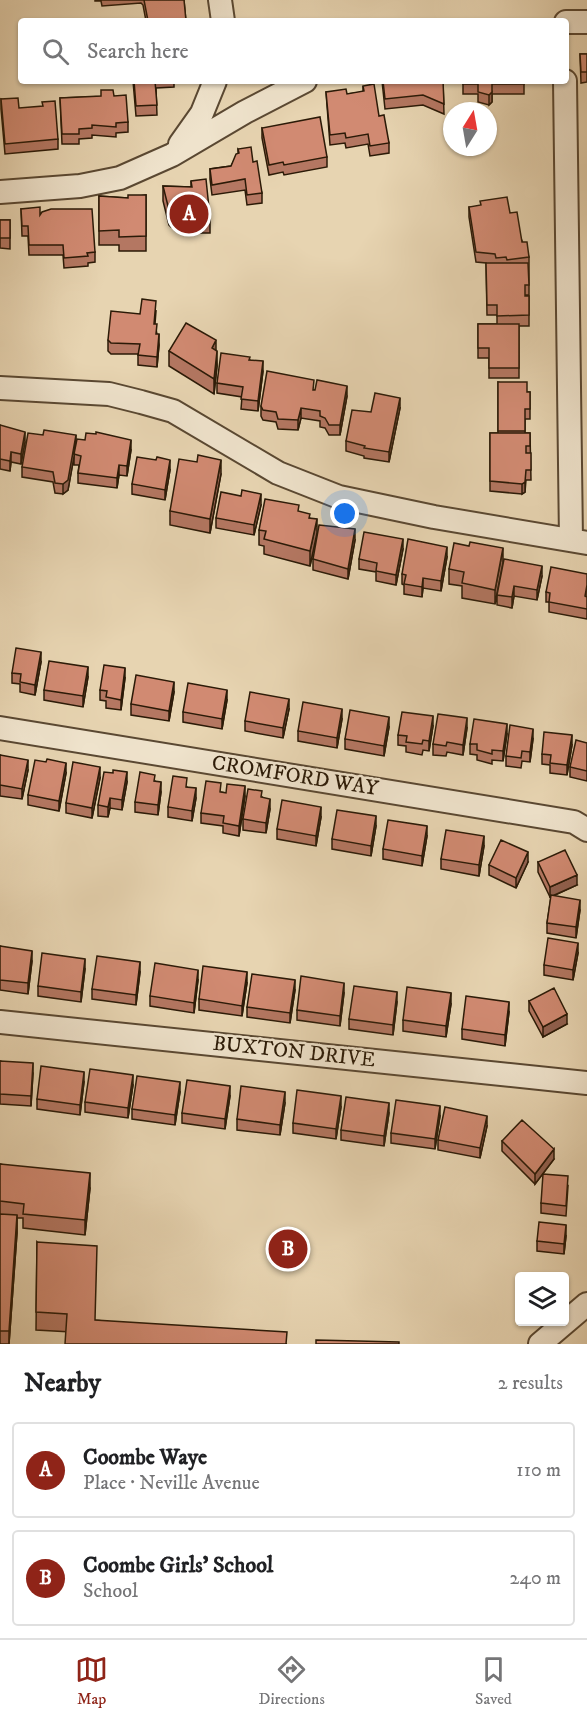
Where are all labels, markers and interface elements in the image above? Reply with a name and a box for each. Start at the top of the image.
search box [18,18,569,84]
icon: search [39,35,72,68]
text: Search here [87,38,189,65]
north arrow [443,102,497,156]
pin: A [170,192,208,236]
your location [330,499,359,528]
street label: CROMFORD WAY [210,750,381,802]
street label: BUXTON DRIVE [212,1031,377,1073]
pin: B [268,1226,308,1272]
map controls [515,1272,569,1326]
button: layers [515,1272,569,1326]
text: Nearby [24,1367,101,1400]
text: 2 results [498,1371,563,1396]
text: Coombe Waye [83,1444,207,1471]
text: A [39,1458,52,1483]
text: 110 m [516,1458,561,1483]
text: Place · Neville Avenue [83,1471,260,1496]
text: Coombe Girls' School [83,1552,273,1579]
text: B [39,1566,52,1591]
text: 240 m [510,1566,561,1591]
text: School [83,1579,138,1604]
tab: Map [75,1653,108,1709]
tab: Directions [258,1653,325,1709]
tab: Saved [475,1653,512,1709]

